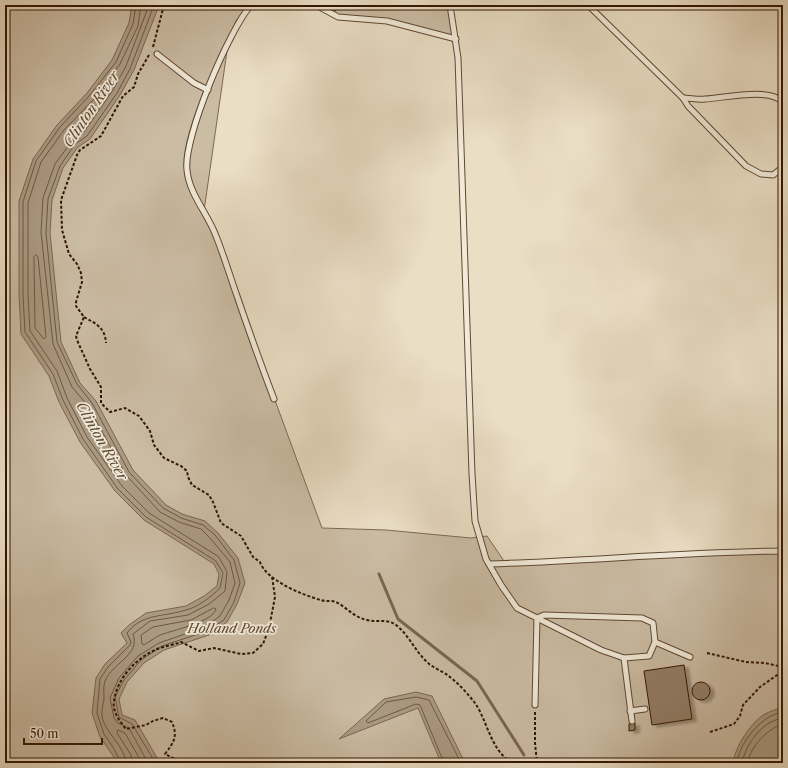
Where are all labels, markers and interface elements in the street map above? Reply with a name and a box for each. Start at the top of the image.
water label: Clinton River [59,66,124,151]
water label: Clinton River [72,398,133,485]
park label: Holland Ponds [187,620,277,636]
scale bar [24,720,102,746]
text: 50 m [30,726,59,741]

